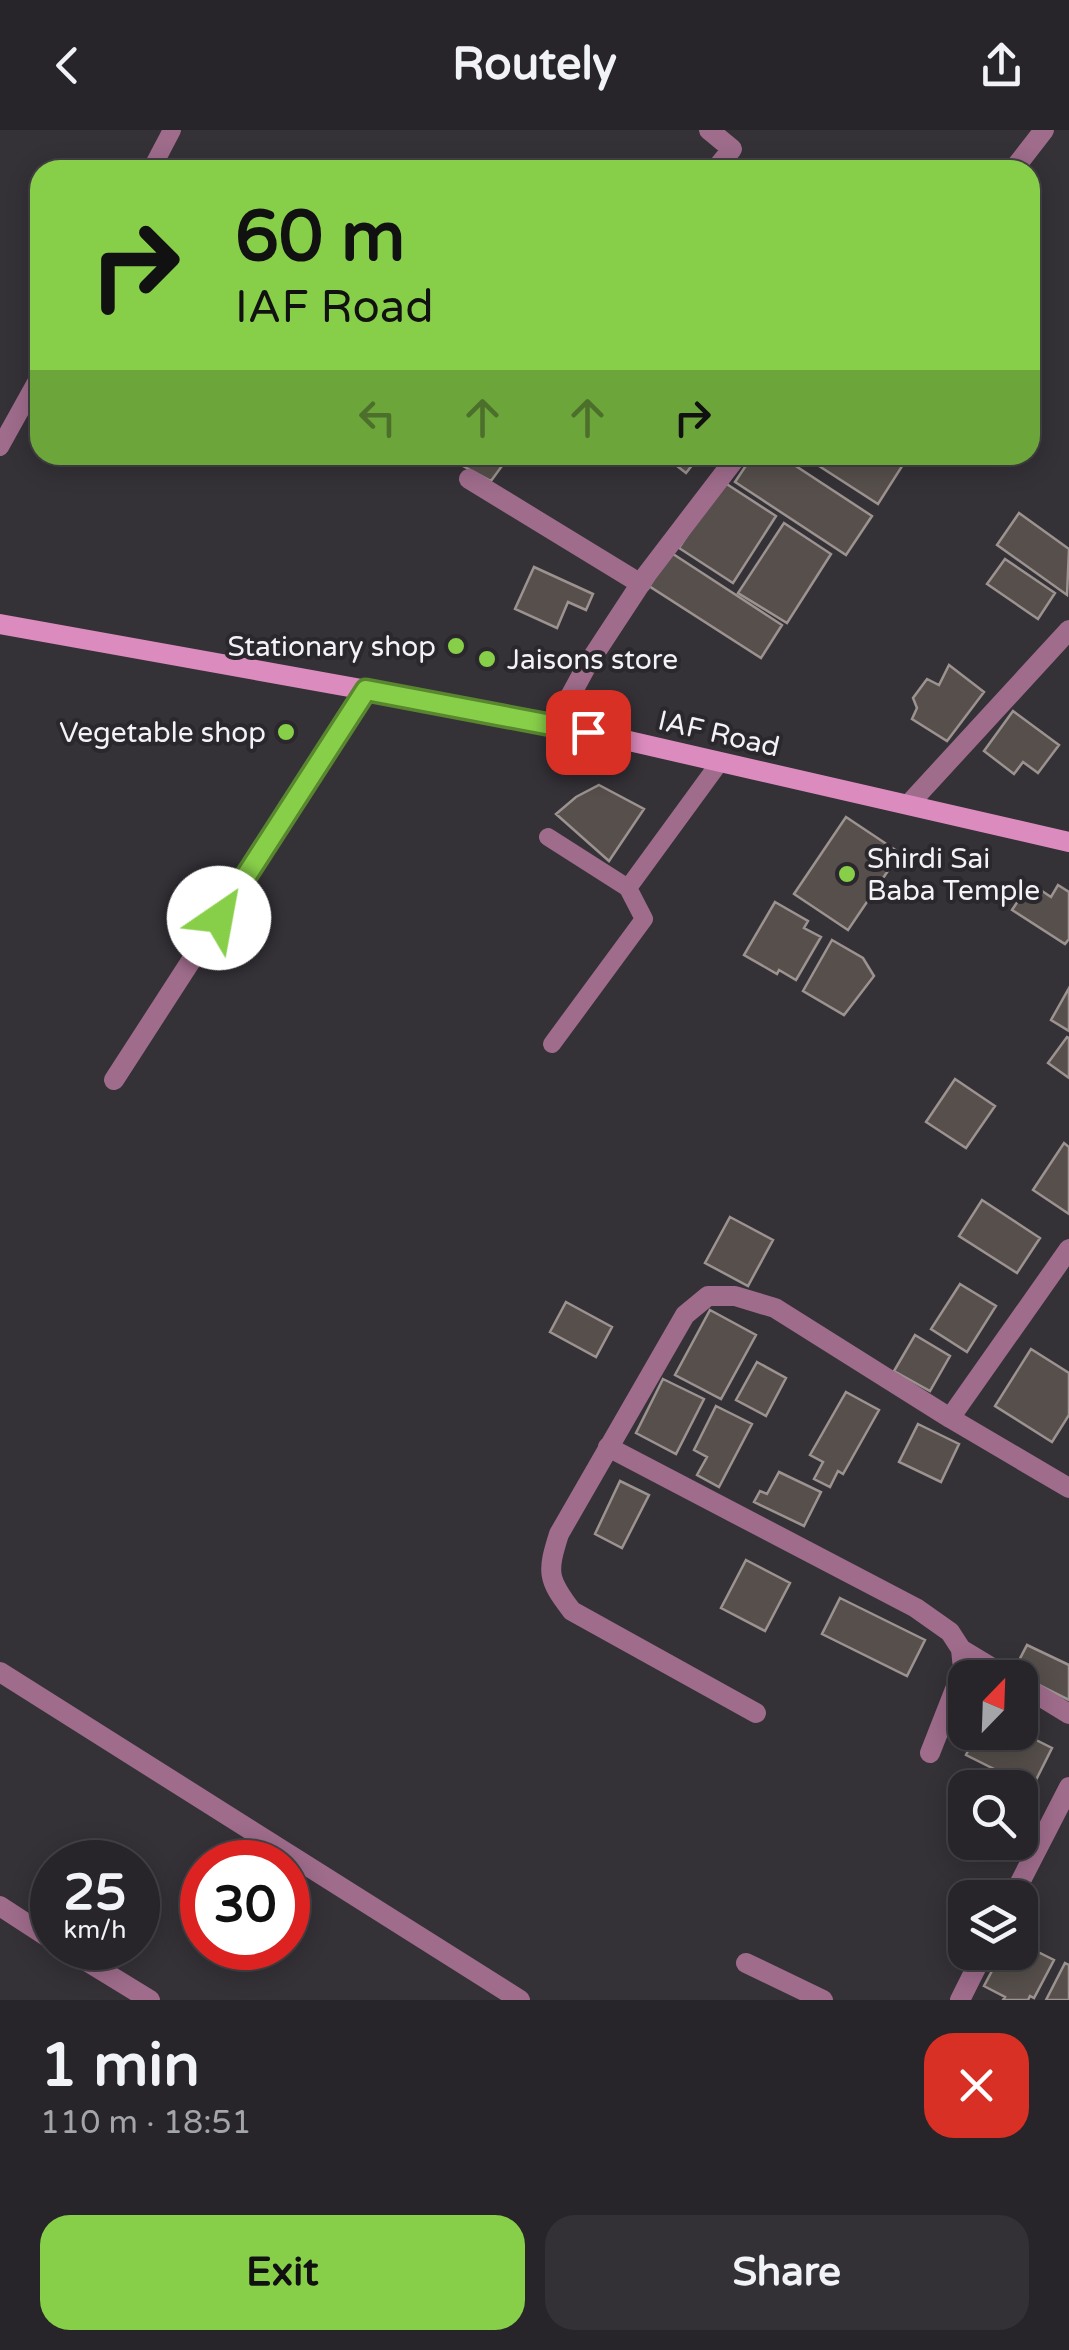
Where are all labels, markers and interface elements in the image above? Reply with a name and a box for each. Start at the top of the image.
icon: back [40,38,95,93]
text: Routely [452,38,617,92]
icon: share [974,38,1029,93]
text: 60 m [235,196,405,280]
icon: right [70,200,200,330]
text: IAF Road [235,281,434,335]
icon: left [350,390,405,445]
icon: ahead [455,390,510,445]
icon: ahead [560,390,615,445]
icon: right [665,390,720,445]
place label: Stationary shop [228,630,436,664]
marker: Stationary shop [445,635,467,657]
place label: Jaisons store [507,643,678,677]
marker: Jaisons store [476,648,498,670]
pin [546,690,631,775]
street label: IAF Road [655,704,783,764]
icon: arrive [561,705,616,760]
place label: Vegetable shop [59,716,266,750]
marker: Vegetable shop [275,721,297,743]
place label: Shirdi Sai Baba Temple [867,842,1040,908]
marker: Shirdi Sai Baba Temple [836,863,858,885]
position arrow [167,866,271,970]
north arrow [948,1660,1038,1750]
map controls [948,1660,1038,1970]
button: search [948,1770,1038,1860]
speed limit sign: 30 [180,1840,310,1970]
text: 25 [64,1863,126,1923]
button: layers [948,1880,1038,1970]
text: km/h [64,1915,126,1945]
text: 1 min [40,2030,200,2102]
button: close [924,2033,1029,2138]
text: 110 m · 18:51 [40,2104,252,2142]
button: Exit [40,2215,525,2330]
button: Share [545,2215,1029,2330]

